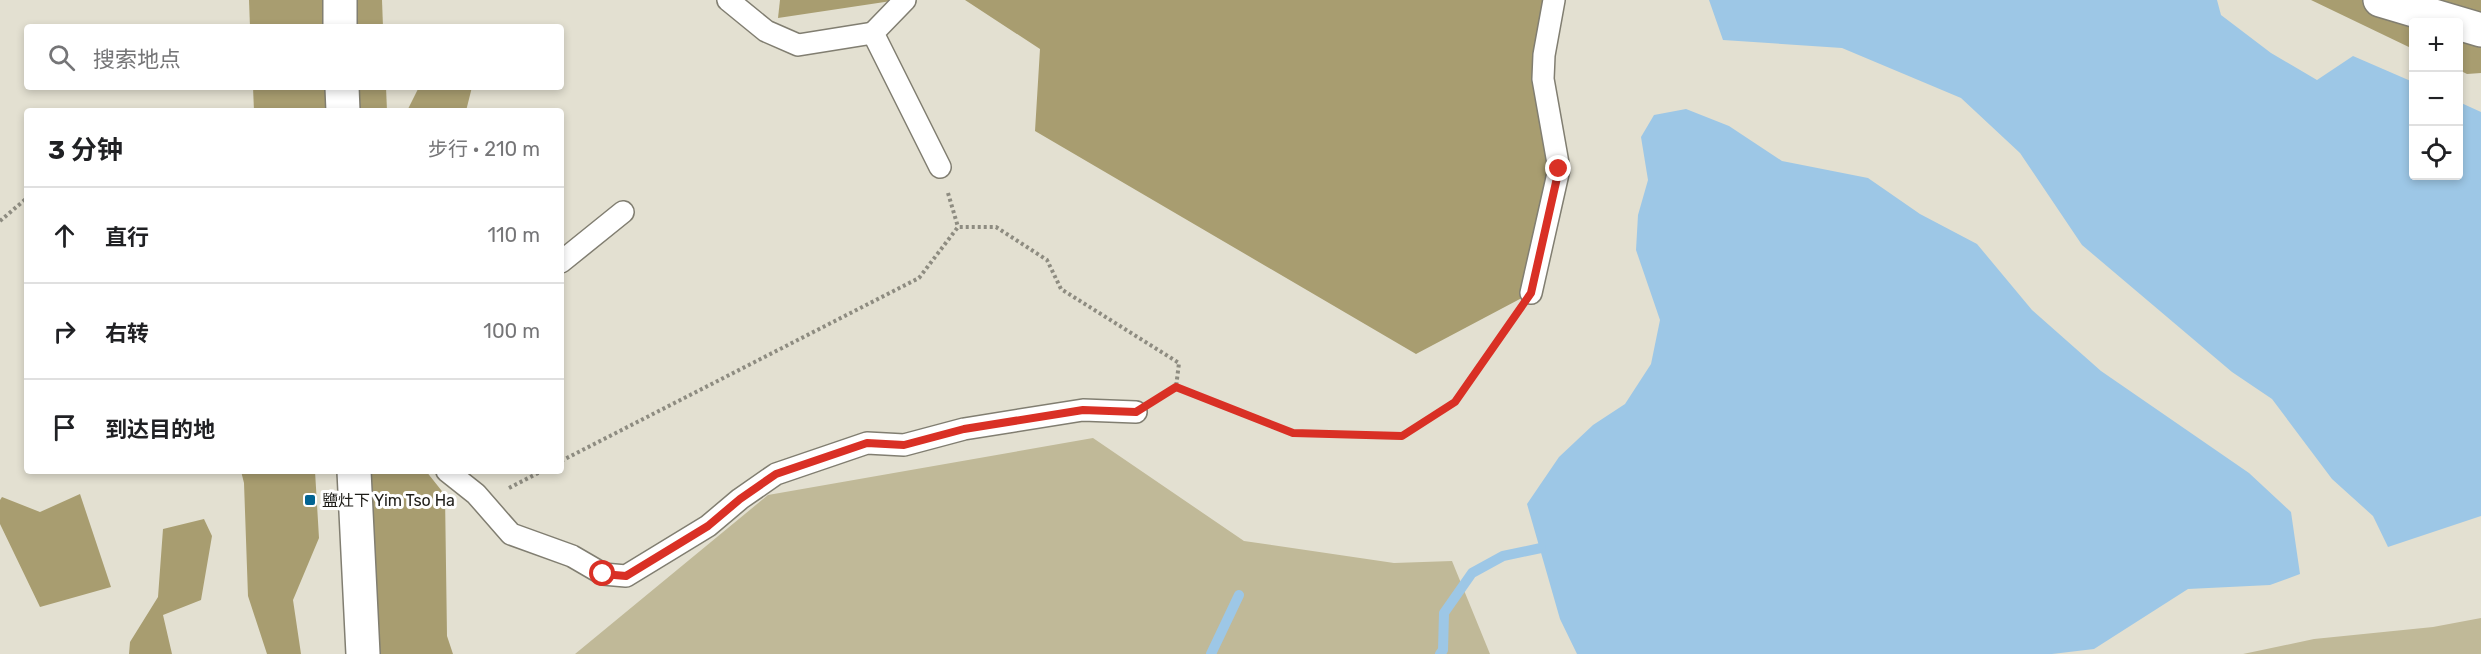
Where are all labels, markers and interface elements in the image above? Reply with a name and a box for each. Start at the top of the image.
map controls [2409,18,2463,180]
button: + [2409,18,2463,72]
search box [24,24,564,90]
icon: search [45,41,78,74]
text: 搜索地点 [93,46,181,73]
button: − [2409,72,2463,126]
button: locate [2409,126,2463,180]
text: 3 分钟 [48,135,123,166]
text: 步行 · 210 m [428,137,540,161]
route end [1545,155,1571,181]
icon: ahead [48,219,81,252]
text: 110 m [488,223,540,247]
text: 直行 [105,224,149,251]
icon: right [48,315,81,348]
text: 100 m [483,319,540,343]
text: 右转 [105,320,149,347]
icon: arrive [48,411,81,444]
text: 到达目的地 [105,416,215,443]
place label: 鹽灶下 Yim Tso Ha [322,491,455,510]
marker: 鹽灶下 Yim Tso Ha [303,493,317,507]
route start [589,560,615,586]

